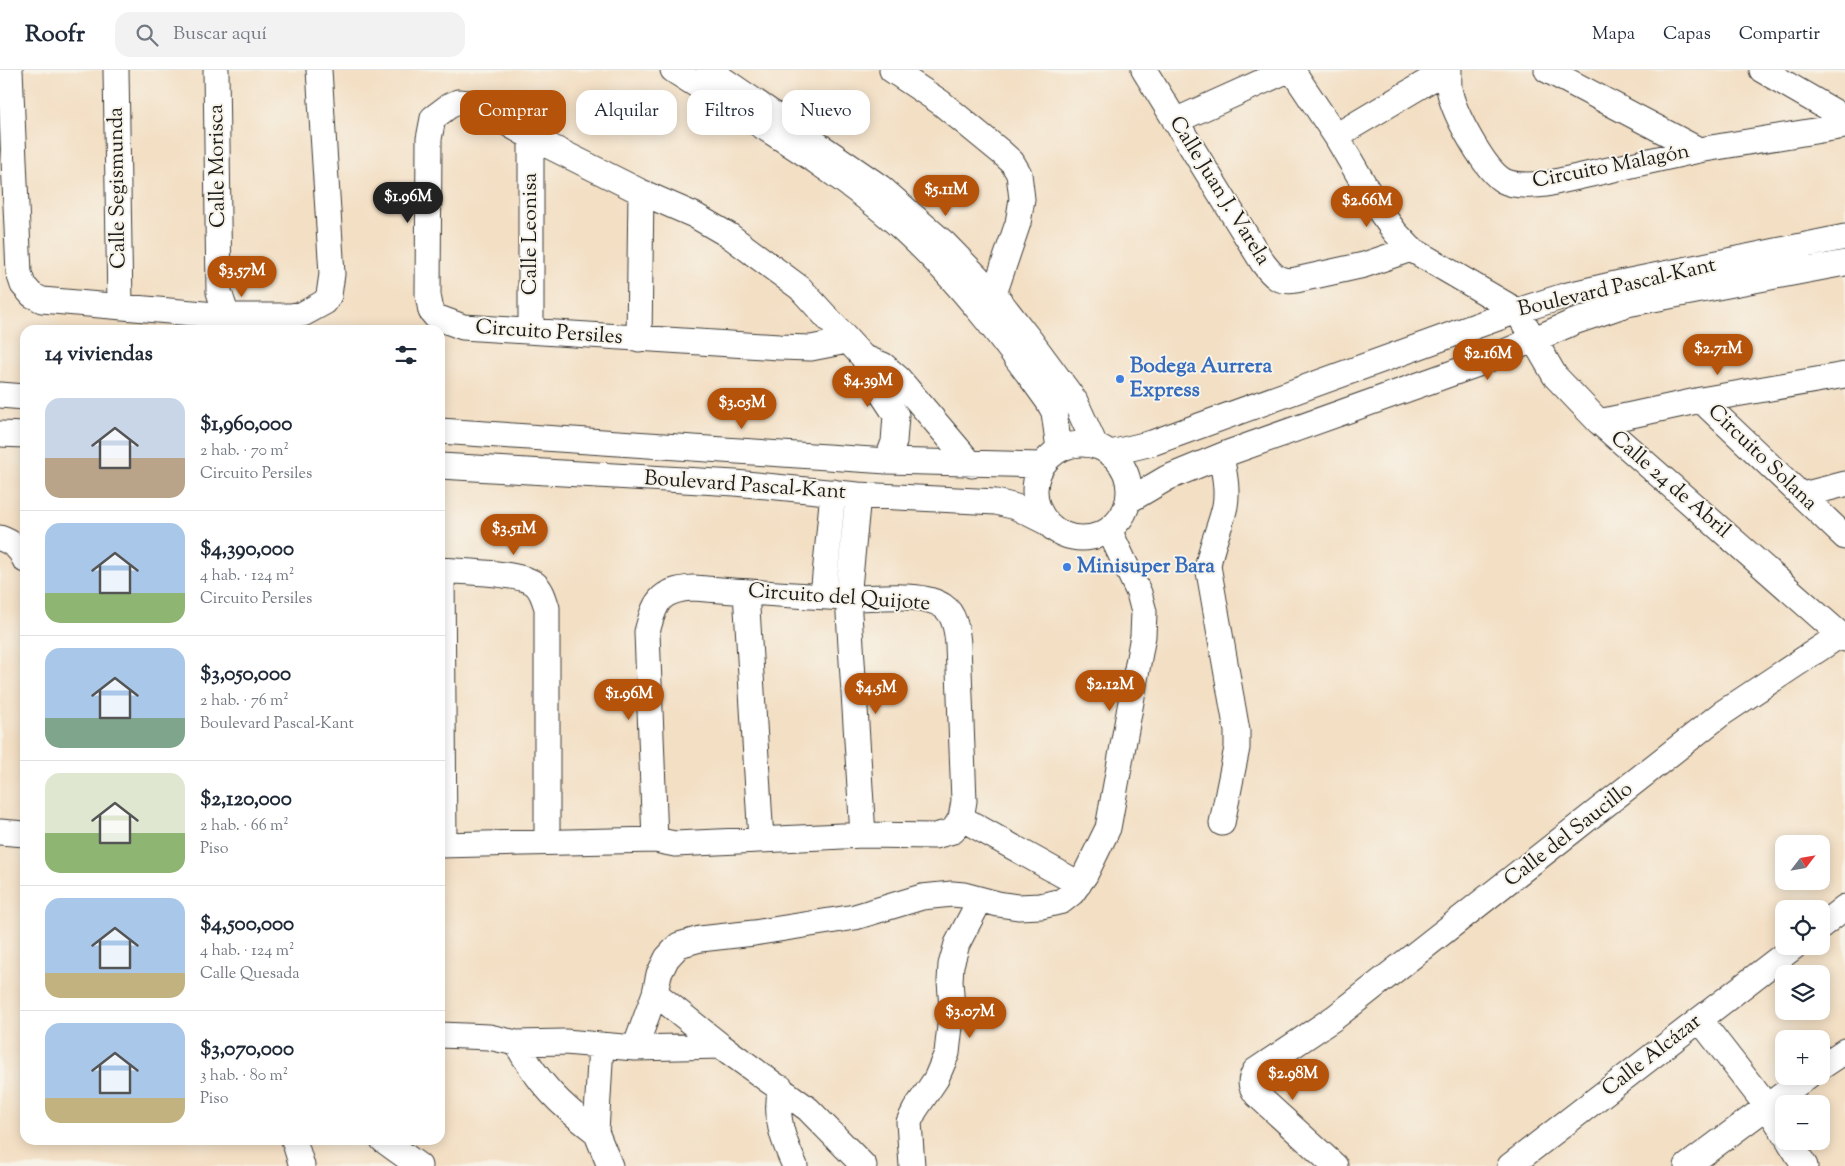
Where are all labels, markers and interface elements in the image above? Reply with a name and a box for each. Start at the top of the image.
search box [115,12,465,57]
text: Roofr [25,18,85,52]
icon: search [133,21,161,49]
text: Buscar aquí [173,21,267,48]
text: Mapa [1592,22,1635,48]
text: Capas [1663,22,1711,48]
text: Compartir [1739,22,1820,48]
chip: Comprar [460,90,566,135]
chip: Alquilar [576,90,677,135]
chip: Filtros [687,90,772,135]
chip: Nuevo [782,90,870,135]
street label: Calle Morisca [202,104,234,228]
street label: Calle Segismunda [102,107,134,269]
street label: Calle Juan J. Varela [1161,111,1277,272]
street label: Circuito Malagón [1530,137,1692,197]
street label: Calle Leonisa [516,173,546,295]
pin: $5.11M [905,174,987,217]
text: $5.11M [924,179,968,202]
pin: $1.96M [367,182,449,224]
text: $1.96M [384,186,432,209]
pin: $2.66M [1326,186,1408,228]
text: $2.66M [1342,190,1392,213]
street label: Boulevard Pascal-Kant [1515,251,1719,325]
pin: $3.57M [201,256,283,298]
text: $3.57M [219,260,265,283]
street label: Circuito Persiles [474,313,624,353]
pin: $2.71M [1677,334,1759,376]
pin: $2.16M [1447,338,1529,381]
text: $2.71M [1694,338,1742,361]
text: 14 viviendas [45,340,153,370]
icon: filters [392,341,420,369]
text: $2.16M [1464,343,1512,366]
place label: Bodega Aurrera Express [1130,352,1272,406]
pin: $4.39M [827,366,909,408]
text: $4.39M [843,370,893,393]
marker: Bodega Aurrera Express [1114,373,1126,385]
pin: $3.05M [701,388,783,430]
text: $3.05M [718,392,766,415]
street label: Circuito Solana [1700,398,1824,518]
text: $1,960,000 [200,410,292,440]
icon: home [85,418,145,478]
street label: Calle 24 de Abril [1603,424,1737,546]
text: 2 hab. · 70 m² [200,440,289,463]
text: Circuito Persiles [200,463,312,486]
street label: Boulevard Pascal-Kant [643,464,847,508]
pin: $3.51M [473,514,555,556]
text: $3.51M [492,518,536,541]
text: $4,390,000 [200,535,294,565]
icon: home [85,543,145,603]
place label: Minisuper Bara [1077,552,1215,582]
marker: Minisuper Bara [1061,561,1073,573]
text: 4 hab. · 124 m² [200,565,294,588]
street label: Circuito del Quijote [747,577,931,619]
text: Circuito Persiles [200,588,312,611]
text: $3,050,000 [200,660,291,690]
icon: home [85,668,145,728]
pin: $2.12M [1069,670,1151,712]
pin: $4.5M [841,672,911,715]
text: $2.12M [1086,674,1134,697]
text: $4.5M [856,677,896,700]
pin: $1.96M [588,678,670,721]
text: $1.96M [605,683,653,706]
text: 2 hab. · 76 m² [200,690,289,713]
text: Boulevard Pascal-Kant [200,713,354,736]
street label: Calle del Saucillo [1498,775,1640,895]
text: $2,120,000 [200,785,292,815]
icon: home [85,793,145,853]
text: 2 hab. · 66 m² [200,815,289,838]
north arrow [1775,835,1830,890]
map controls [1775,835,1830,1150]
text: Piso [200,838,228,861]
button: locate [1775,900,1830,955]
text: $4,500,000 [200,910,294,940]
icon: home [85,918,145,978]
text: 4 hab. · 124 m² [200,940,294,963]
text: Calle Quesada [200,963,300,986]
button: layers [1775,965,1830,1020]
pin: $3.07M [929,996,1011,1039]
text: $3.07M [945,1001,995,1024]
street label: Calle Alcázar [1596,1007,1708,1105]
button: + [1775,1030,1830,1085]
text: $3,070,000 [200,1035,294,1065]
icon: home [85,1043,145,1103]
pin: $2.98M [1252,1058,1334,1101]
text: $2.98M [1268,1063,1318,1086]
text: 3 hab. · 80 m² [200,1065,288,1088]
text: Piso [200,1088,228,1111]
button: − [1775,1095,1830,1150]

